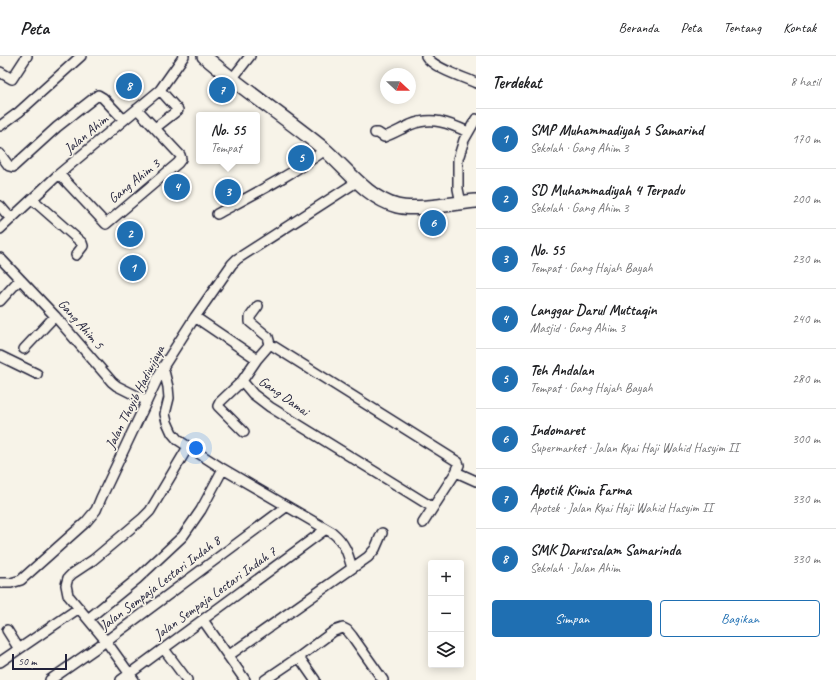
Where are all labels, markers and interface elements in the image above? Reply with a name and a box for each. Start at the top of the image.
text: Peta [20,16,49,40]
text: Beranda [619,19,659,36]
text: Peta [681,19,702,36]
text: Tentang [724,19,761,36]
text: Kontak [783,19,816,36]
north arrow [380,68,416,104]
pin: 8 [116,71,142,101]
text: Terdekat [492,72,542,93]
text: 8 hasil [790,74,820,90]
pin: 7 [209,75,235,105]
street label: Jalan Ahim [60,110,112,158]
popup [196,112,260,164]
text: No. 55 [211,121,245,140]
text: SMP Muhammadiyah 5 Samarind [530,121,703,140]
text: 1 [502,131,508,147]
text: 170 m [792,131,820,147]
text: Tempat [211,140,242,156]
text: Sekolah · Gang Ahim 3 [530,140,629,156]
pin: 5 [288,143,314,173]
street label: Gang Ahim 3 [105,154,164,207]
pin: 4 [164,172,190,202]
pin: 3 [215,177,241,207]
text: SD Muhammadiyah 4 Terpadu [530,181,684,200]
text: 2 [502,191,508,207]
text: 200 m [792,191,820,207]
text: Sekolah · Gang Ahim 3 [530,200,629,216]
pin: 6 [420,208,446,238]
pin: 2 [117,219,143,249]
text: No. 55 [530,241,564,260]
text: 3 [502,251,508,267]
text: 230 m [792,251,820,267]
pin: 1 [120,253,146,283]
text: Tempat · Gang Hajah Bayah [530,260,653,276]
street label: Gang Ahim 5 [55,295,108,353]
text: Langgar Darul Muttaqin [530,301,657,320]
text: 4 [502,311,508,327]
text: 240 m [792,311,820,327]
text: Masjid · Gang Ahim 3 [530,320,625,336]
street label: Jalan Thoyib Hadiwijaya [101,342,169,452]
text: Teh Andalan [530,361,594,380]
text: 5 [502,371,508,387]
text: 280 m [792,371,820,387]
street label: Gang Damai [256,373,314,421]
text: Tempat · Gang Hajah Bayah [530,380,653,396]
text: Indomaret [530,421,584,440]
text: 6 [502,431,508,447]
text: 300 m [792,431,820,447]
your location [186,438,206,458]
text: Supermarket · Jalan Kyai Haji Wahid Hasyim II [530,440,739,456]
text: Apotik Kimia Farma [530,481,631,500]
text: 7 [502,491,508,507]
text: 330 m [792,491,820,507]
text: Apotek · Jalan Kyai Haji Wahid Hasyim II [530,500,713,516]
street label: Jalan Sempaja Lestari Indah 8 [96,531,225,635]
text: SMK Darussalam Samarinda [530,541,681,560]
street label: Jalan Sempaja Lestari Indah 7 [150,543,280,644]
text: 8 [502,551,508,567]
text: 330 m [792,551,820,567]
map controls [428,560,464,668]
button: + [428,560,464,596]
text: Sekolah · Jalan Ahim [530,560,620,576]
button: − [428,596,464,632]
button: Simpan [492,600,652,637]
button: Bagikan [660,600,820,637]
button: layers [428,632,464,668]
scale bar [12,652,67,671]
text: 50 m [18,654,37,668]

